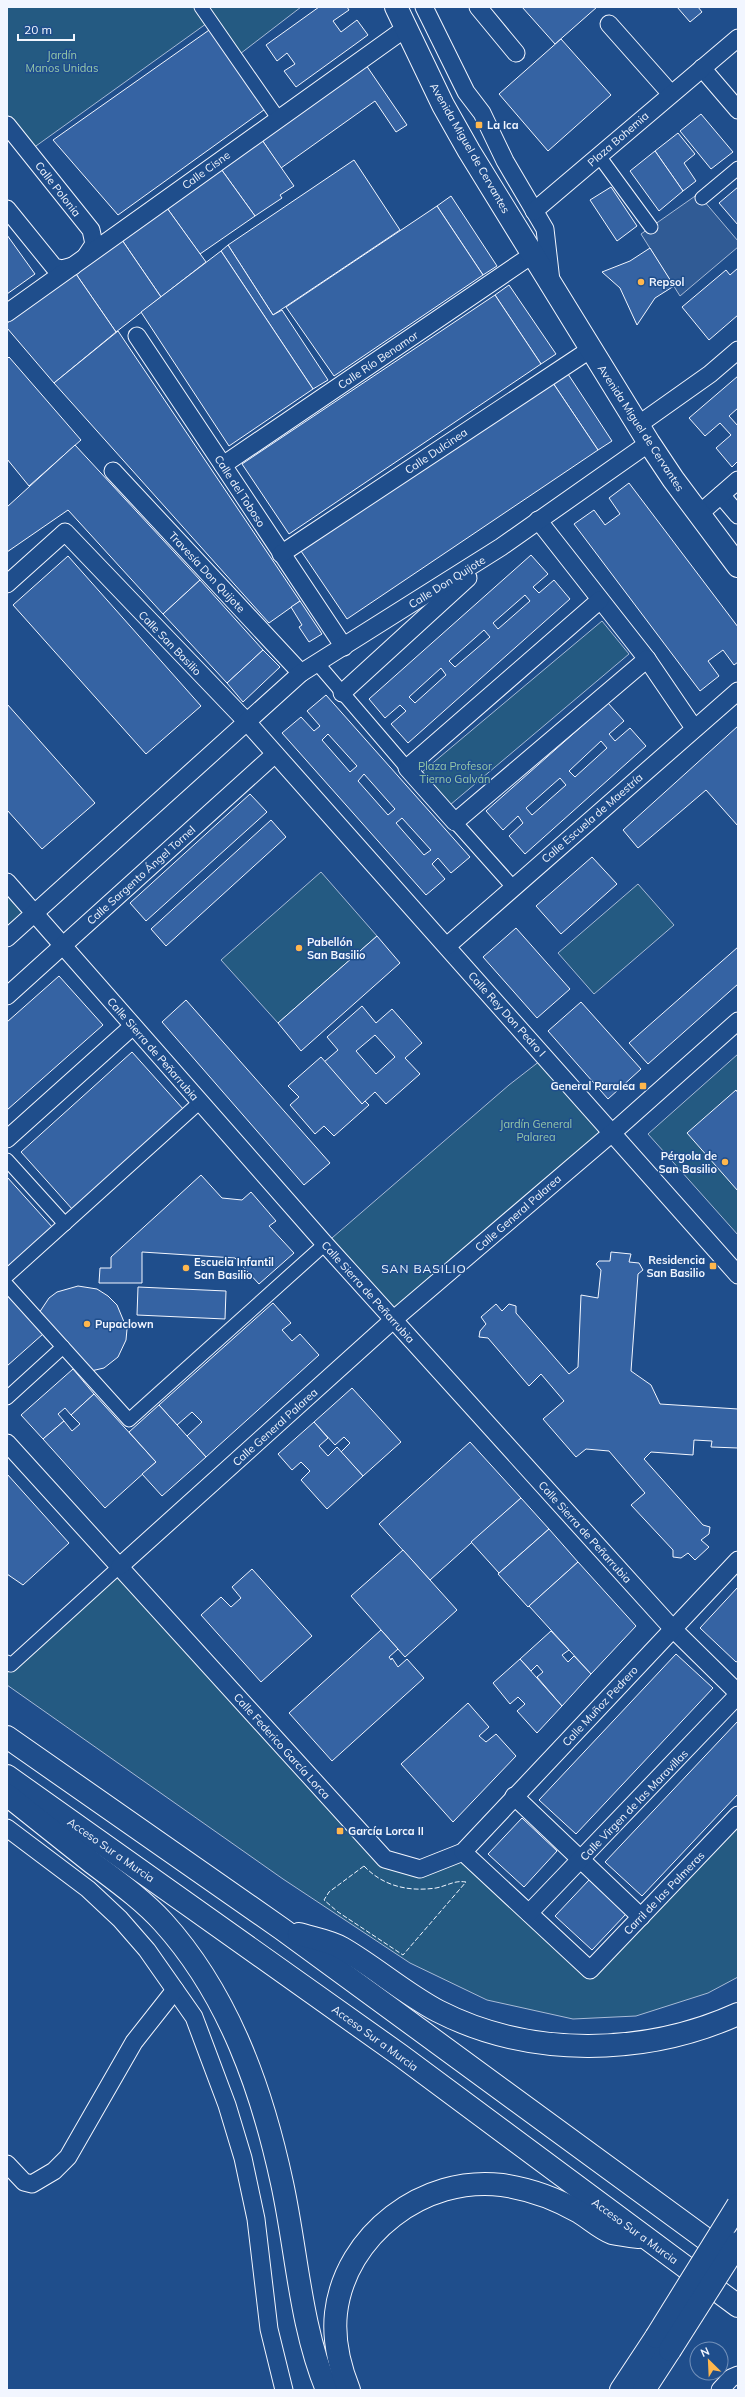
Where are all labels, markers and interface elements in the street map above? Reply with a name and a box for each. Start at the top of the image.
scale bar [18,16,74,42]
text: 20 m [24,22,52,37]
park label: Jardín Manos Unidas [26,48,98,75]
street label: Avenida Miguel de Cervantes [427,80,513,216]
street label: Plaza Bohemia [585,109,651,169]
place label: La Ica [487,118,519,132]
marker: La Ica [474,120,484,130]
street label: Calle Cisne [179,148,233,192]
street label: Calle Polonia [32,159,84,219]
place label: Repsol [649,275,684,289]
marker: Repsol [636,277,646,287]
street label: Calle Río Benamor [335,328,421,392]
street label: Avenida Miguel de Cervantes [595,362,687,494]
street label: Calle Dulcinea [402,425,470,477]
street label: Calle del Toboso [212,452,268,530]
street label: Travesía Don Quijote [166,529,248,615]
street label: Calle Don Quijote [406,553,488,611]
street label: Calle San Basilio [136,608,204,678]
park label: Plaza Profesor Tierno Galván [418,759,492,786]
street label: Calle Escuela de Maestría [538,770,646,866]
street label: Calle Sargento Ángel Tornel [84,823,198,927]
place label: Pabellón San Basilio [307,935,366,962]
marker: Pabellón San Basilio [294,943,304,953]
street label: Calle Rey Don Pedro I [465,969,549,1059]
street label: Calle Sierra de Peñarrubia [104,994,202,1104]
place label: General Paralea [550,1079,635,1093]
marker: General Paralea [638,1081,648,1091]
park label: Jardín General Palarea [500,1117,572,1144]
place label: Pérgola de San Basilio [658,1149,717,1176]
marker: Pérgola de San Basilio [720,1157,730,1167]
street label: Calle General Palarea [472,1172,564,1254]
street label: Calle Sierra de Peñarrubia [318,1238,418,1346]
place label: Residencia San Basilio [646,1253,705,1280]
place label: Escuela Infantil San Basilio [194,1255,274,1282]
district label: SAN BASILIO [381,1261,467,1276]
marker: Residencia San Basilio [708,1261,718,1271]
marker: Escuela Infantil San Basilio [181,1263,191,1273]
place label: Pupaclown [95,1317,154,1331]
marker: Pupaclown [82,1319,92,1329]
street label: Calle General Palarea [230,1385,320,1469]
street label: Calle Sierra de Peñarrubia [535,1478,635,1586]
street label: Calle Muñoz Pedrero [559,1663,641,1749]
street label: Calle Federico García Lorca [231,1690,333,1802]
street label: Calle Virgen de las Maravillas [577,1746,691,1864]
street label: Acceso Sur a Murcia [65,1815,157,1885]
place label: García Lorca II [348,1824,424,1838]
marker: García Lorca II [335,1826,345,1836]
street label: Carril de las Palmeras [620,1848,708,1938]
street label: Acceso Sur a Murcia [329,2002,421,2074]
street label: Acceso Sur a Murcia [589,2195,681,2267]
north arrow [689,2341,729,2381]
text: N [698,2344,712,2360]

